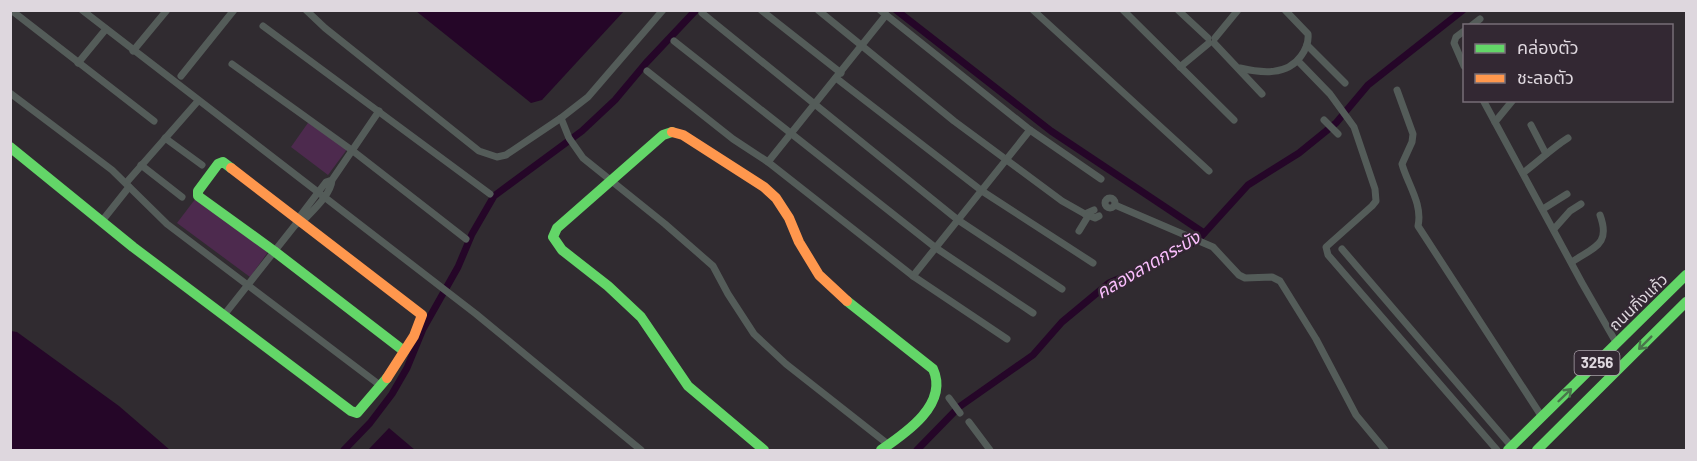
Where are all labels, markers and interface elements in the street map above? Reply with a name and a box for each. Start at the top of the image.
legend [1463,24,1673,102]
text: คล่องตัว [1517,36,1579,58]
text: ชะลอตัว [1517,66,1574,88]
water label: คลองลาดกระบัง [1092,225,1204,303]
street label: ถนนกิ่งแก้ว [1604,269,1671,334]
one-way arrow [1637,336,1652,351]
road number: 3256 [1574,351,1620,375]
one-way arrow [1557,387,1572,402]

